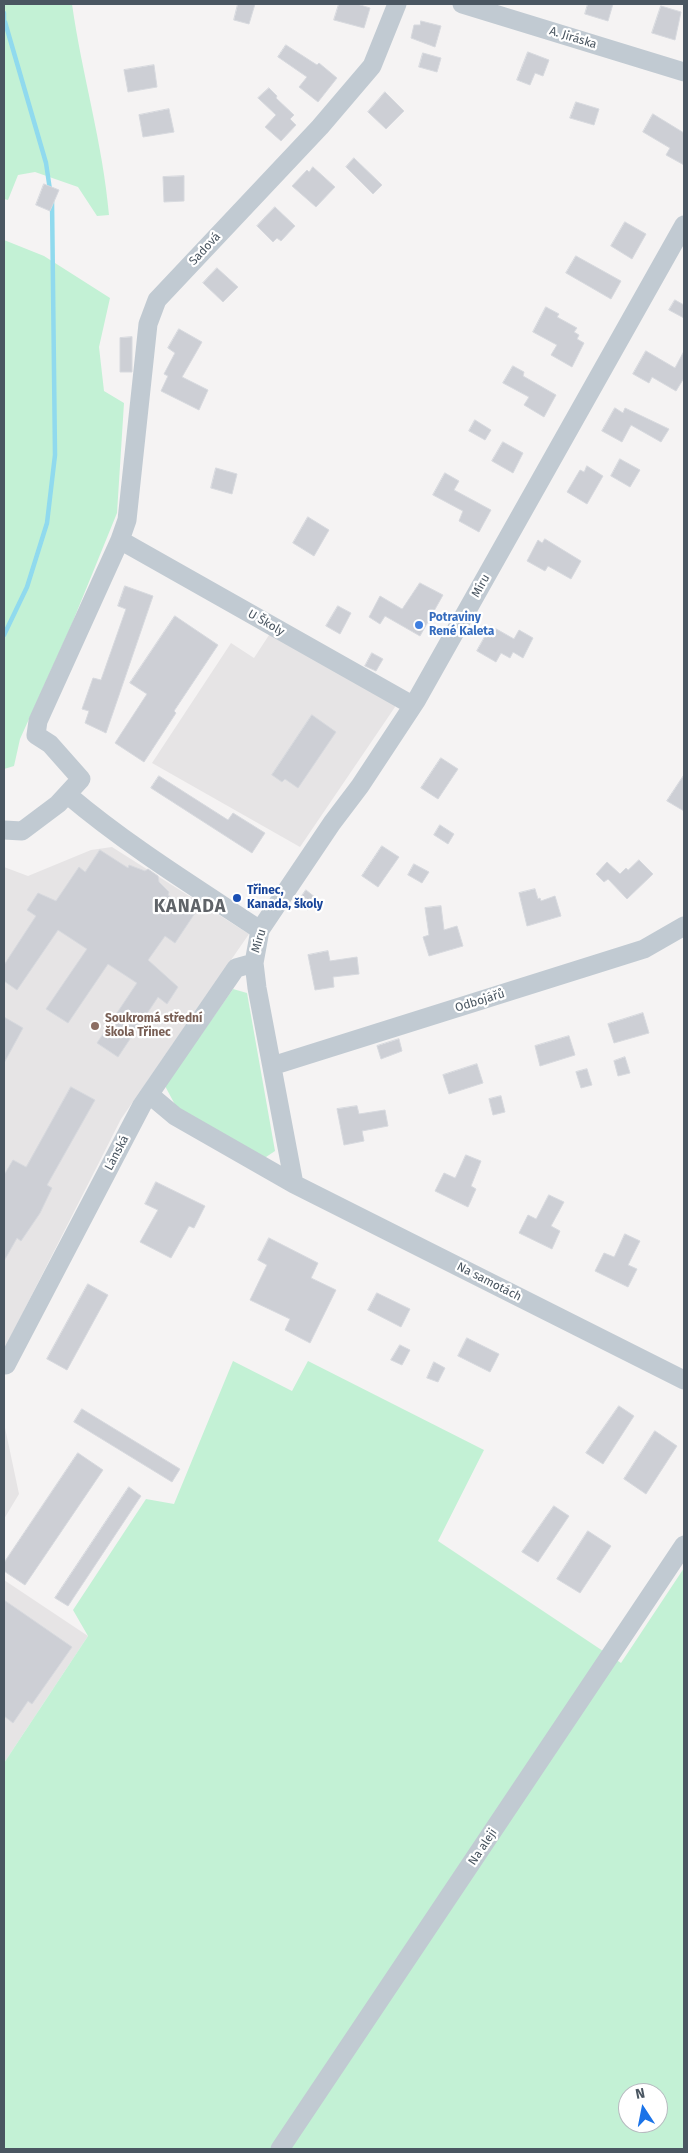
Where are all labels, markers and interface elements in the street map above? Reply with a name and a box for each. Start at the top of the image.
street label: A. Jiráska [548,24,598,52]
street label: Sadová [186,230,224,268]
street label: Míru [469,572,493,600]
street label: U Školy [245,607,287,639]
place label: Potraviny René Kaleta [429,611,494,639]
marker: Potraviny René Kaleta [413,619,425,631]
place label: Třinec, Kanada, školy [247,884,323,912]
marker: Třinec, Kanada, školy [231,892,243,904]
district label: KANADA [153,896,227,918]
street label: Míru [249,927,269,955]
street label: Odbojářů [453,987,507,1015]
place label: Soukromá střední škola Třinec [105,1012,202,1040]
marker: Soukromá střední škola Třinec [89,1020,101,1032]
street label: Lánská [102,1133,132,1173]
street label: Na samotách [454,1260,524,1304]
street label: Na aleji [466,1826,500,1868]
north arrow [618,2083,668,2133]
text: N [634,2085,646,2103]

